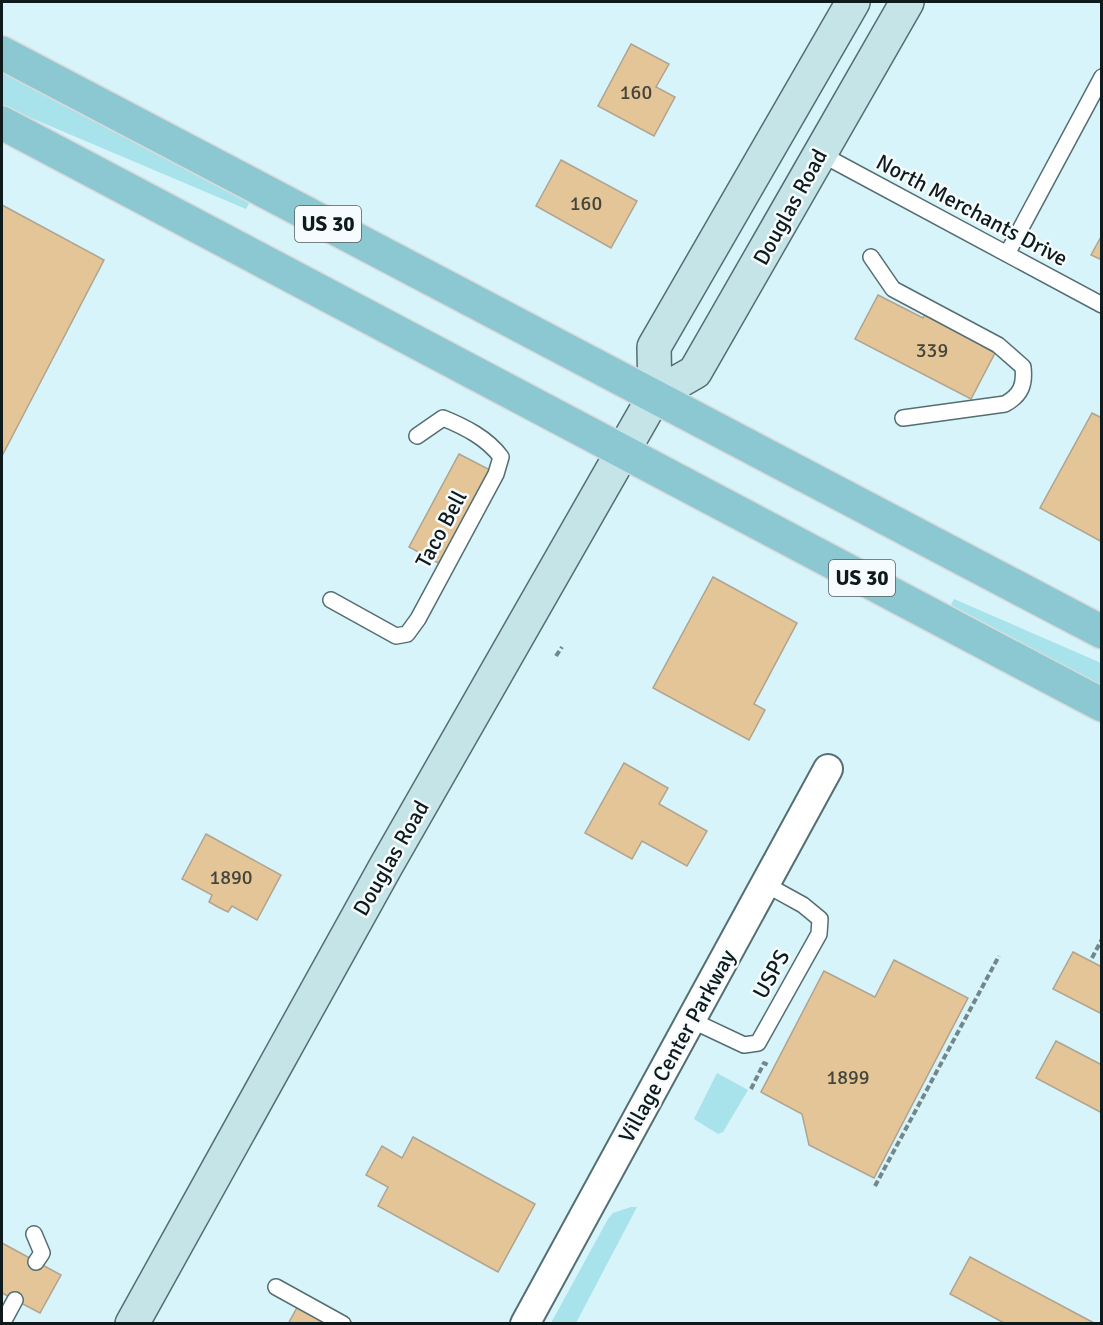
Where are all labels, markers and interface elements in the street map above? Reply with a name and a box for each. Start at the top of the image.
house number: 160 [620,80,652,105]
street label: Douglas Road [747,144,833,270]
street label: North Merchants Drive [872,148,1072,272]
house number: 160 [570,191,602,216]
road number: US 30 [295,206,361,242]
house number: 339 [916,338,948,363]
street label: Taco Bell [409,486,473,572]
road number: US 30 [829,560,895,596]
street label: Douglas Road [347,796,435,920]
house number: 1890 [209,865,253,890]
street label: Village Center Parkway [613,944,742,1147]
street label: USPS [747,945,795,1003]
house number: 1899 [826,1065,870,1090]

